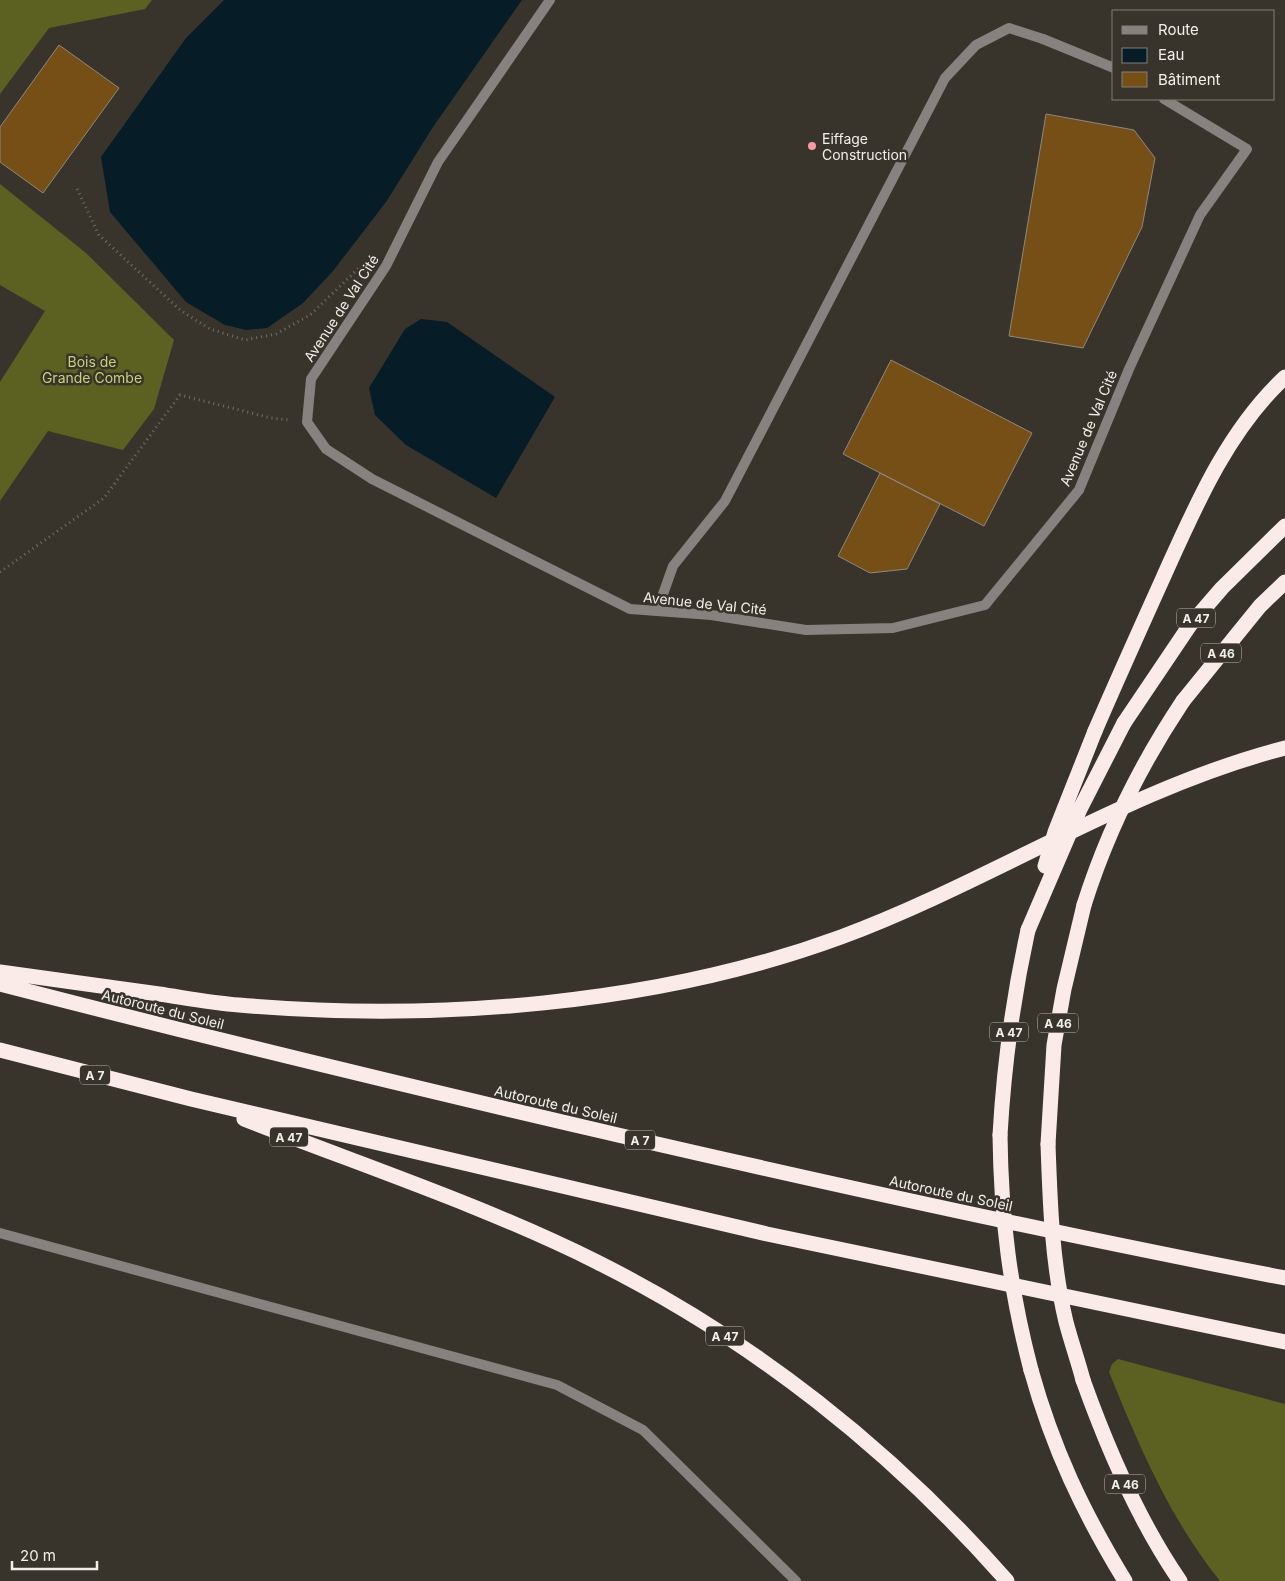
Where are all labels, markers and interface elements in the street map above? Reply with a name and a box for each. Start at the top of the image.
legend [1112,10,1275,100]
text: Route [1158,20,1199,39]
text: Eau [1158,45,1184,64]
text: Bâtiment [1158,70,1221,89]
place label: Eiffage Construction [822,130,907,163]
marker: Eiffage Construction [806,140,818,152]
street label: Avenue de Val Cité [300,251,382,365]
park label: Bois de Grande Combe [42,353,142,386]
street label: Avenue de Val Cité [1056,368,1120,488]
street label: Avenue de Val Cité [642,588,768,618]
road number: A 47 [1177,608,1215,628]
road number: A 46 [1201,644,1241,662]
street label: Autoroute du Soleil [100,986,226,1032]
road number: A 46 [1038,1014,1078,1032]
road number: A 47 [990,1022,1028,1042]
road number: A 7 [80,1066,110,1084]
street label: Autoroute du Soleil [493,1082,619,1126]
road number: A 47 [270,1128,308,1146]
road number: A 7 [625,1130,655,1150]
street label: Autoroute du Soleil [888,1172,1014,1214]
road number: A 47 [706,1326,744,1345]
road number: A 46 [1105,1475,1145,1494]
scale bar [12,1538,98,1570]
text: 20 m [20,1546,56,1565]

